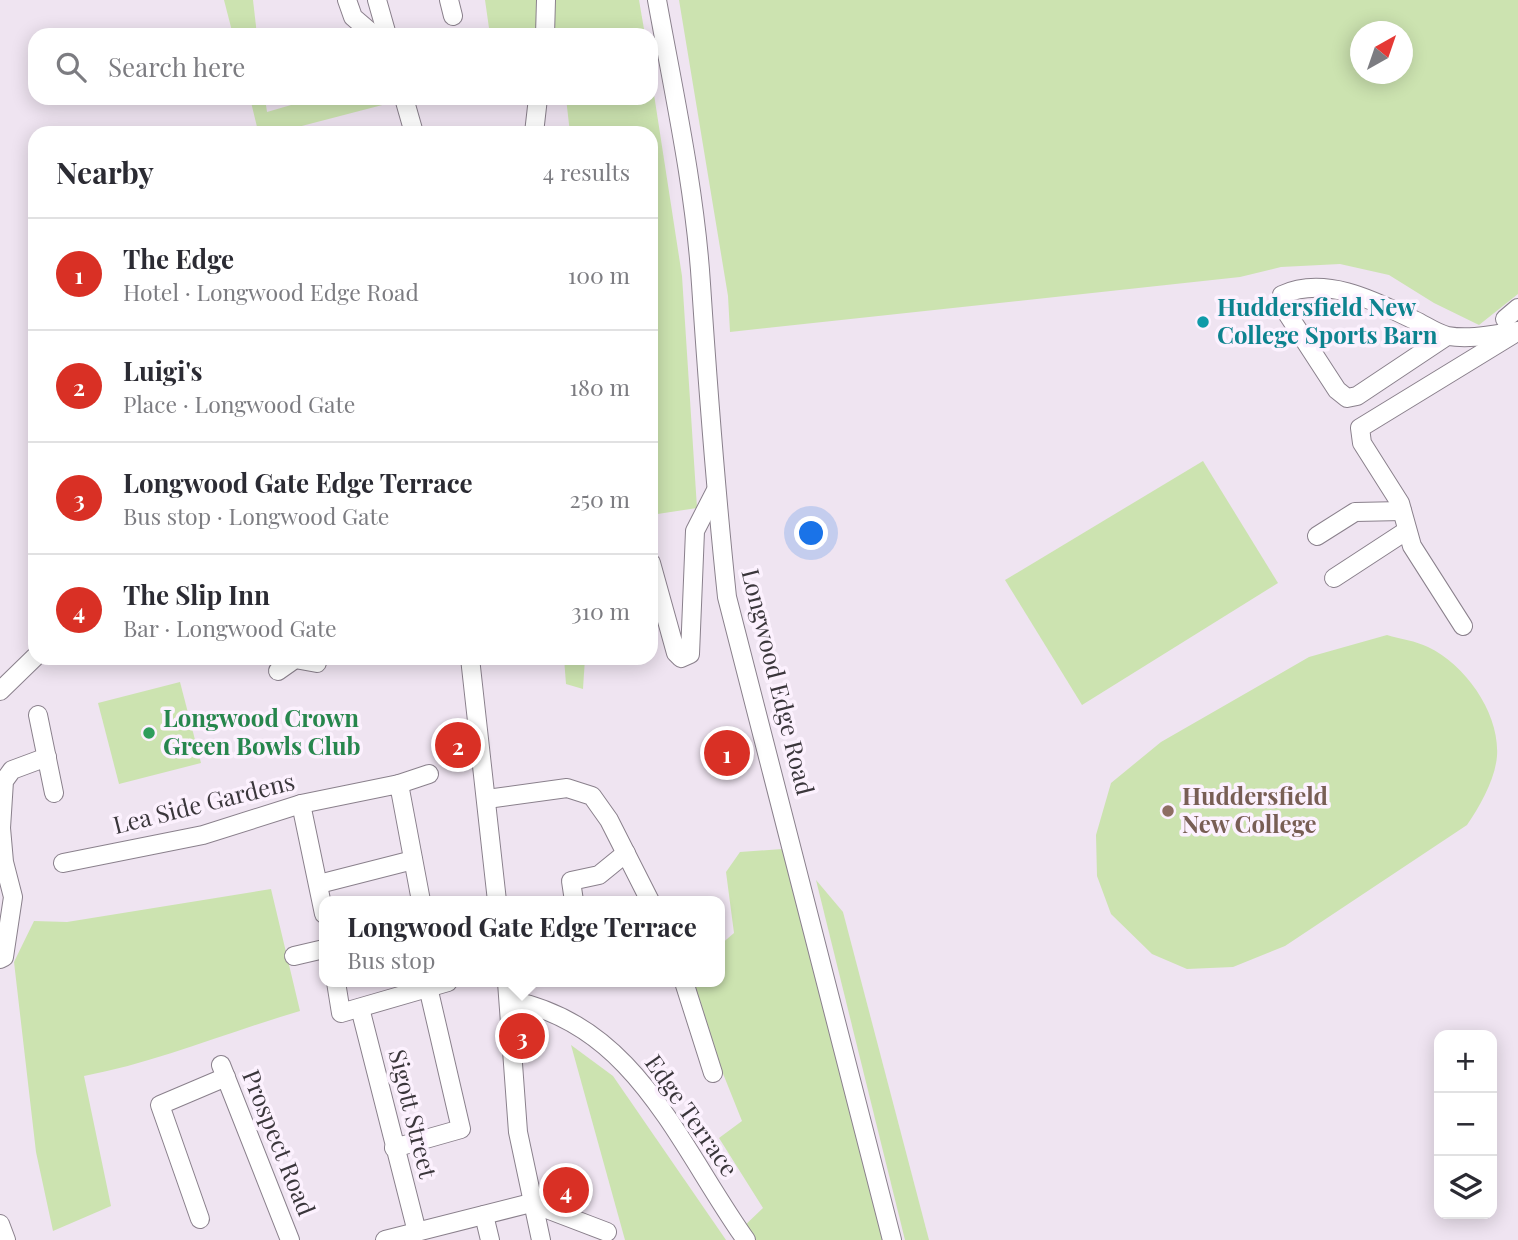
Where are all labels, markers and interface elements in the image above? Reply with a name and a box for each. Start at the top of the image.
north arrow [1350,21,1413,84]
search box [28,28,658,105]
icon: search [52,48,90,86]
text: Search here [108,49,245,84]
text: Nearby [56,152,154,192]
text: 4 results [543,156,630,187]
text: The Edge [123,241,234,276]
text: 1 [75,259,83,290]
text: 100 m [568,259,630,290]
text: Hotel · Longwood Edge Road [123,276,419,307]
place label: Huddersfield New College Sports Barn [1217,290,1438,350]
marker: Huddersfield New College Sports Barn [1195,314,1211,330]
text: Luigi's [123,353,203,388]
text: 2 [73,371,85,402]
text: 180 m [570,371,630,402]
text: Place · Longwood Gate [123,388,355,419]
text: Longwood Gate Edge Terrace [123,465,473,500]
text: 3 [73,483,85,514]
text: 250 m [569,483,630,514]
text: Bus stop · Longwood Gate [123,500,389,531]
your location [794,516,828,550]
street label: Longwood Edge Road [735,565,823,798]
text: The Slip Inn [123,577,270,612]
text: 4 [73,595,85,626]
text: 310 m [571,595,630,626]
text: Bar · Longwood Gate [123,612,337,643]
place label: Longwood Crown Green Bowls Club [163,701,361,761]
pin: 2 [435,719,481,771]
marker: Longwood Crown Green Bowls Club [141,725,157,741]
pin: 1 [704,727,750,779]
street label: Lea Side Gardens [109,764,298,840]
place label: Huddersfield New College [1182,779,1328,839]
marker: Huddersfield New College [1160,803,1176,819]
popup [319,896,725,987]
text: Longwood Gate Edge Terrace [347,909,697,944]
text: Bus stop [347,944,435,975]
pin: 3 [499,1010,545,1062]
map controls [1434,1030,1497,1219]
button: + [1434,1030,1497,1093]
street label: Sigott Street [382,1046,446,1182]
street label: Edge Terrace [639,1048,746,1182]
street label: Prospect Road [236,1065,324,1220]
button: − [1434,1093,1497,1156]
button: layers [1434,1156,1497,1219]
pin: 4 [543,1164,589,1216]

